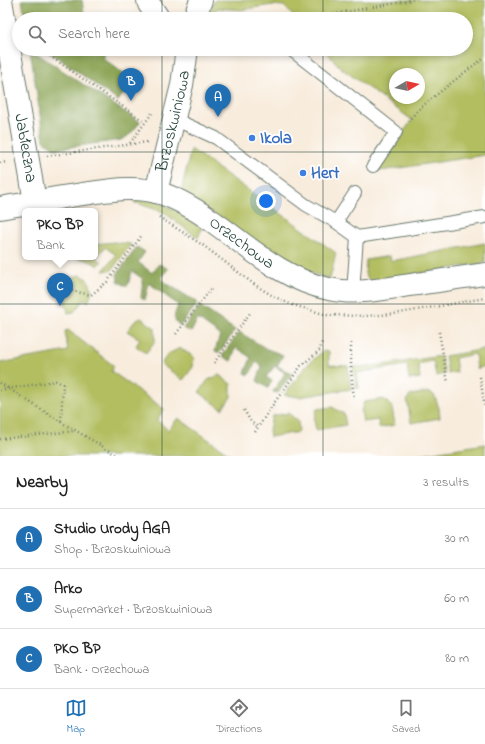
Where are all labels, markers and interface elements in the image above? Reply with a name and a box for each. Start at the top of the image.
search box [12,12,473,56]
icon: search [26,23,48,45]
text: Search here [58,23,130,45]
pin: B [118,68,144,101]
north arrow [389,68,425,104]
street label: Brzoskwiniowa [149,69,196,175]
pin: A [205,84,231,117]
street label: Jabłeczna [8,111,44,184]
place label: Ikola [260,126,292,151]
marker: Ikola [247,133,257,143]
place label: Hert [311,161,340,186]
marker: Hert [298,168,308,178]
your location [256,191,276,211]
popup [22,208,98,260]
street label: Orzechowa [204,210,280,275]
text: PKO BP [37,214,83,236]
text: Bank [37,236,65,255]
pin: C [47,273,73,306]
text: Nearby [16,470,68,495]
text: 3 results [423,473,469,492]
text: Studio Urody AGA [54,518,170,540]
text: A [25,529,33,548]
text: 30 m [445,529,469,548]
text: Shop · Brzoskwiniowa [54,540,171,559]
text: Arko [54,578,82,600]
text: B [25,589,33,608]
text: 60 m [444,589,469,608]
text: Supermarket · Brzoskwiniowa [54,600,212,619]
text: PKO BP [54,638,101,660]
text: C [25,649,33,668]
text: 80 m [445,649,469,668]
text: Bank · Orzechowa [54,660,149,679]
tab: Map [65,697,87,737]
tab: Directions [216,697,262,737]
tab: Saved [392,697,420,737]

